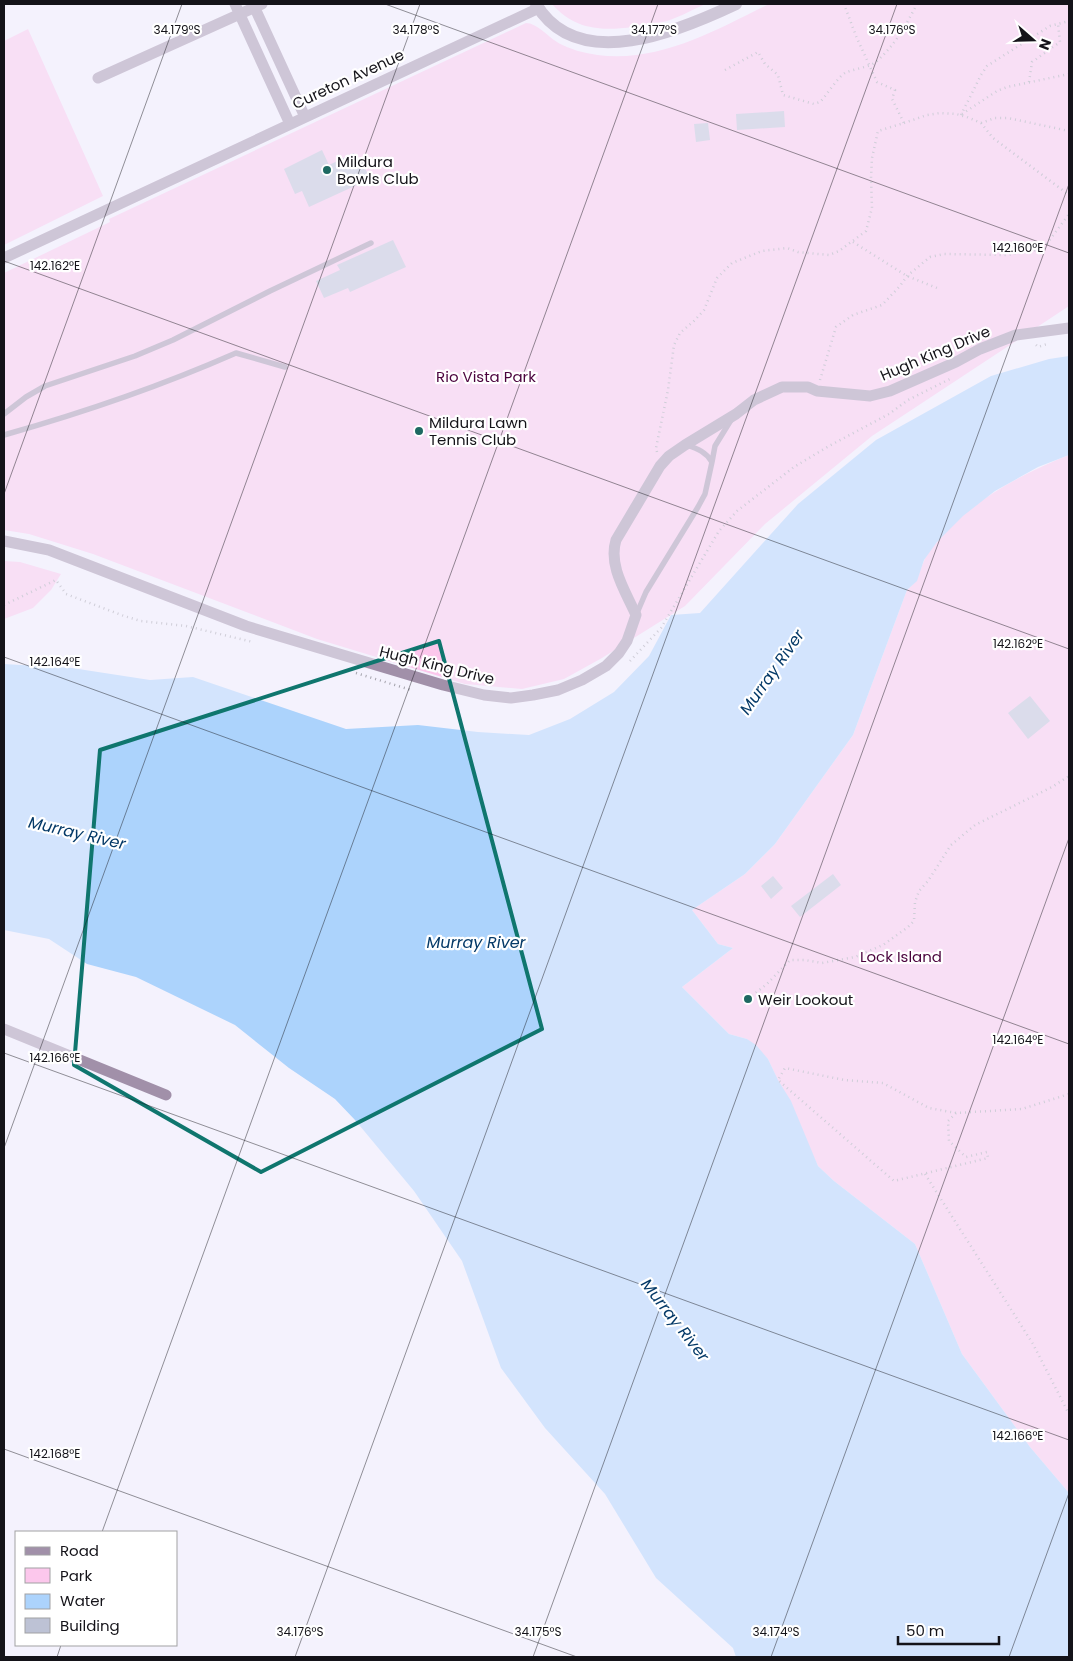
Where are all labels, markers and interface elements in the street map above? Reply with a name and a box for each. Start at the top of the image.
north arrow [1008,15,1058,65]
text: 34.179°S [153,21,201,38]
text: 34.178°S [392,21,440,38]
text: 34.177°S [631,21,677,38]
text: 34.176°S [868,21,916,38]
text: N [1034,36,1056,53]
street label: Cureton Avenue [289,44,407,114]
place label: Mildura Bowls Club [337,151,419,189]
marker: Mildura Bowls Club [321,164,333,176]
text: 142.160°E [993,239,1043,256]
text: 142.162°E [30,257,80,274]
street label: Hugh King Drive [877,320,993,386]
park label: Rio Vista Park [436,366,536,387]
place label: Mildura Lawn Tennis Club [429,412,527,450]
marker: Mildura Lawn Tennis Club [413,425,425,437]
water label: Murray River [734,624,810,719]
text: 142.162°E [993,635,1043,652]
street label: Hugh King Drive [377,641,497,689]
text: 142.164°E [30,653,80,670]
water label: Murray River [26,811,129,856]
water label: Murray River [426,931,527,954]
park label: Lock Island [860,946,942,967]
place label: Weir Lookout [758,989,853,1010]
marker: Weir Lookout [742,993,754,1005]
text: 142.164°E [993,1031,1043,1048]
text: 142.166°E [30,1049,80,1066]
water label: Murray River [635,1274,715,1367]
text: 142.166°E [993,1427,1043,1444]
text: 142.168°E [30,1445,80,1462]
legend [15,1531,178,1646]
text: Road [60,1540,99,1561]
text: Park [60,1565,92,1586]
text: Water [60,1590,106,1611]
scale bar [898,1614,999,1646]
text: Building [60,1615,120,1636]
text: 50 m [906,1620,944,1641]
text: 34.176°S [276,1623,324,1640]
text: 34.175°S [514,1623,562,1640]
text: 34.174°S [752,1623,800,1640]

